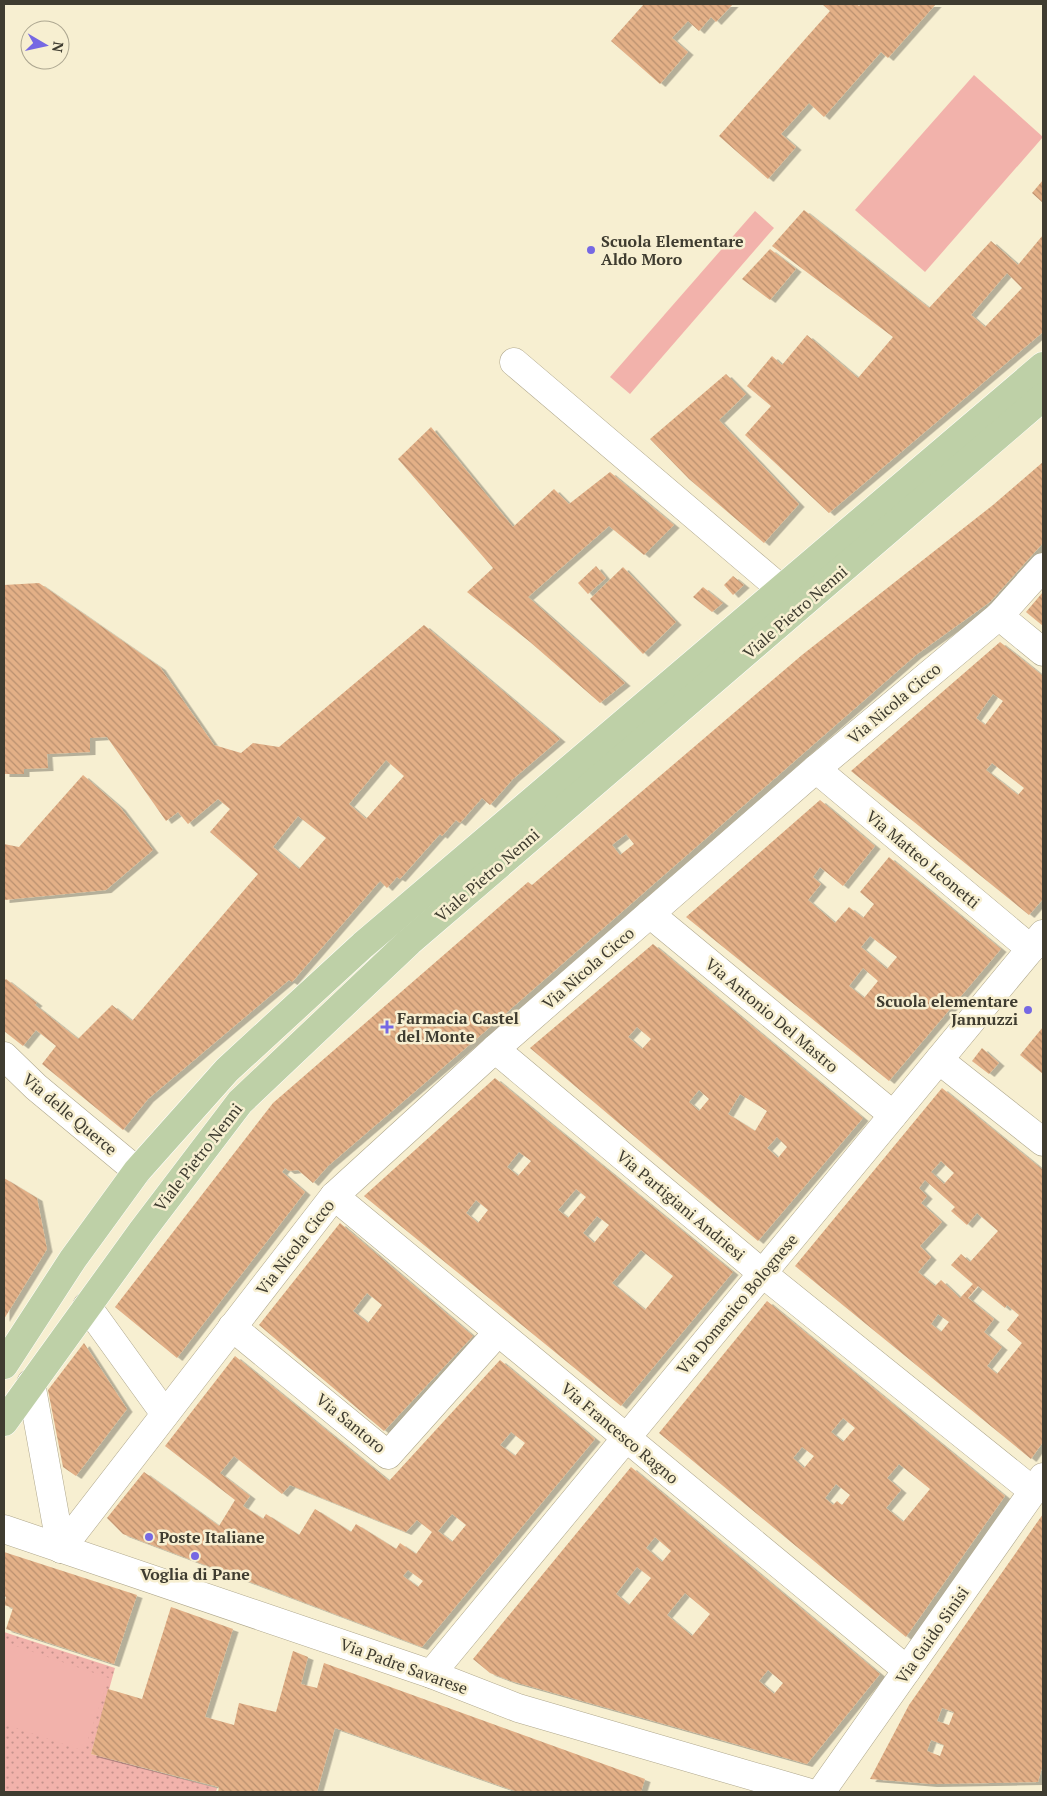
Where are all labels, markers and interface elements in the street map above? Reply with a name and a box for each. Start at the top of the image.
north arrow [20,20,70,70]
text: N [48,40,69,54]
place label: Scuola Elementare Aldo Moro [601,230,744,270]
marker: Scuola Elementare Aldo Moro [585,244,597,256]
street label: Viale Pietro Nenni [738,560,852,663]
street label: Via Nicola Cicco [843,657,945,749]
street label: Via Matteo Leonetti [861,805,985,913]
street label: Viale Pietro Nenni [430,823,544,926]
street label: Via Nicola Cicco [537,922,639,1014]
street label: Via Antonio Del Mastro [701,953,843,1077]
place label: Scuola elementare Jannuzzi [876,990,1018,1030]
marker: Scuola elementare Jannuzzi [1022,1004,1034,1016]
place label: Farmacia Castel del Monte [397,1007,519,1047]
marker: Farmacia Castel del Monte [381,1021,393,1033]
street label: Via delle Querce [18,1068,122,1160]
street label: Viale Pietro Nenni [149,1098,247,1216]
street label: Via Partigiani Andriesi [612,1145,750,1265]
street label: Via Nicola Cicco [251,1195,339,1299]
street label: Via Domenico Bolognese [672,1229,802,1379]
street label: Via Francesco Ragno [557,1377,684,1489]
street label: Via Santoro [312,1388,391,1458]
place label: Poste Italiane [159,1526,265,1548]
marker: Poste Italiane [143,1531,155,1543]
marker: Voglia di Pane [189,1550,201,1562]
place label: Voglia di Pane [140,1563,250,1585]
street label: Via Guido Sinisi [890,1582,974,1688]
street label: Via Padre Savarese [337,1633,471,1699]

